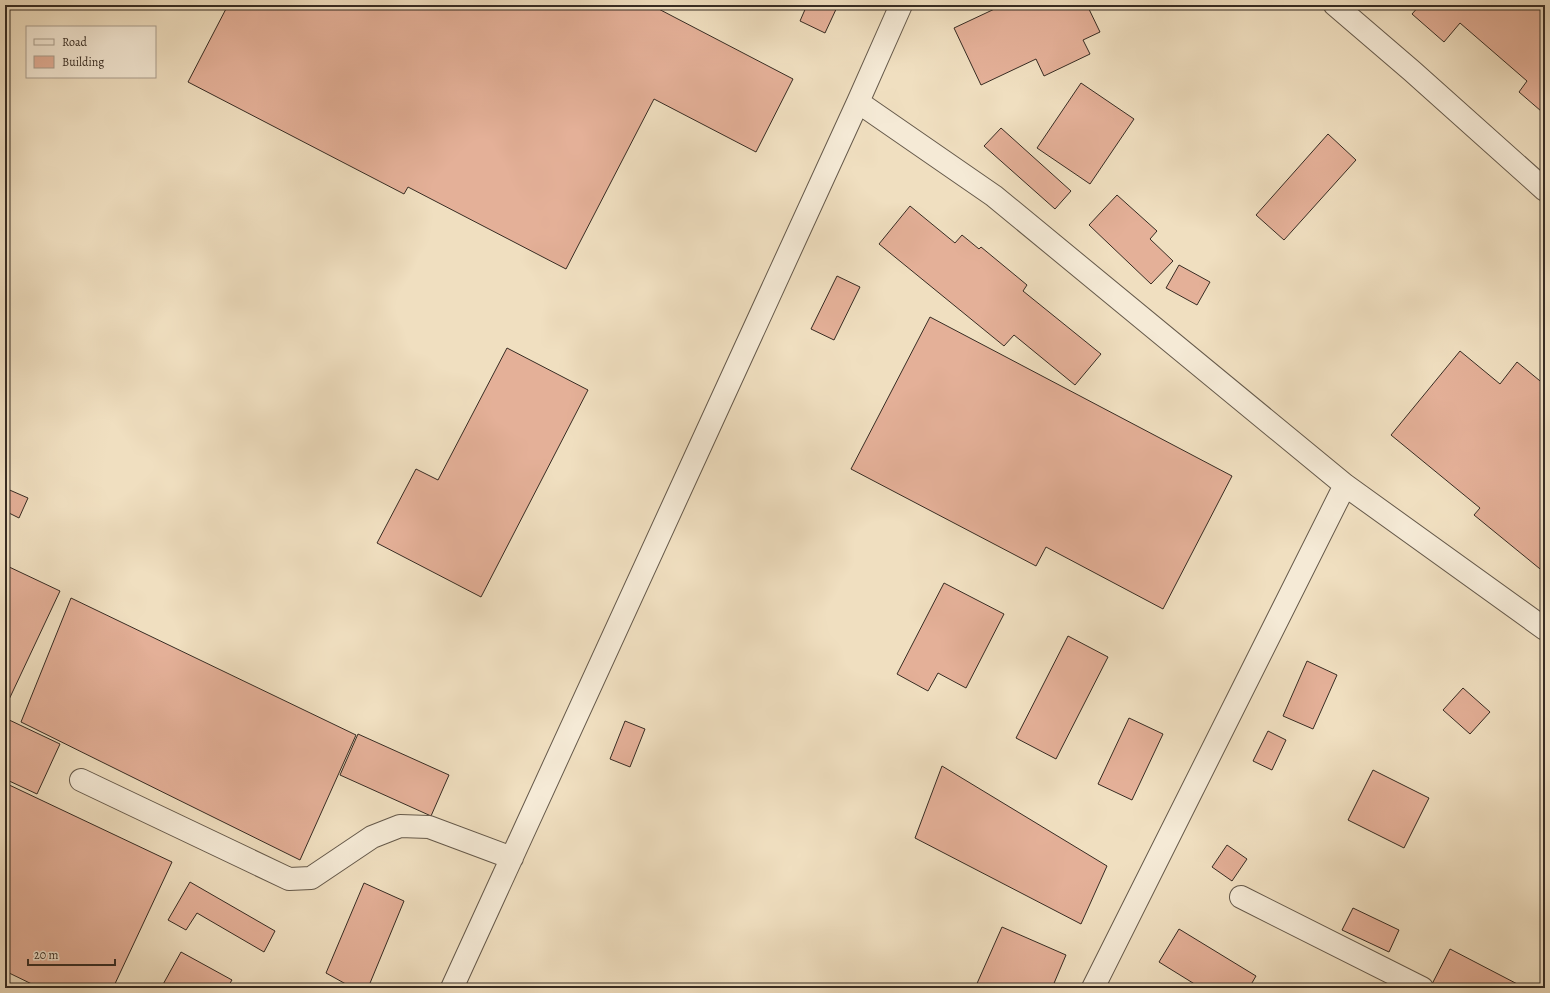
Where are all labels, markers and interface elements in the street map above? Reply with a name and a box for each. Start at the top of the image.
legend [26,26,156,78]
text: Road [62,34,88,50]
text: Building [62,54,104,70]
scale bar [28,941,115,967]
text: 20 m [34,947,58,963]

